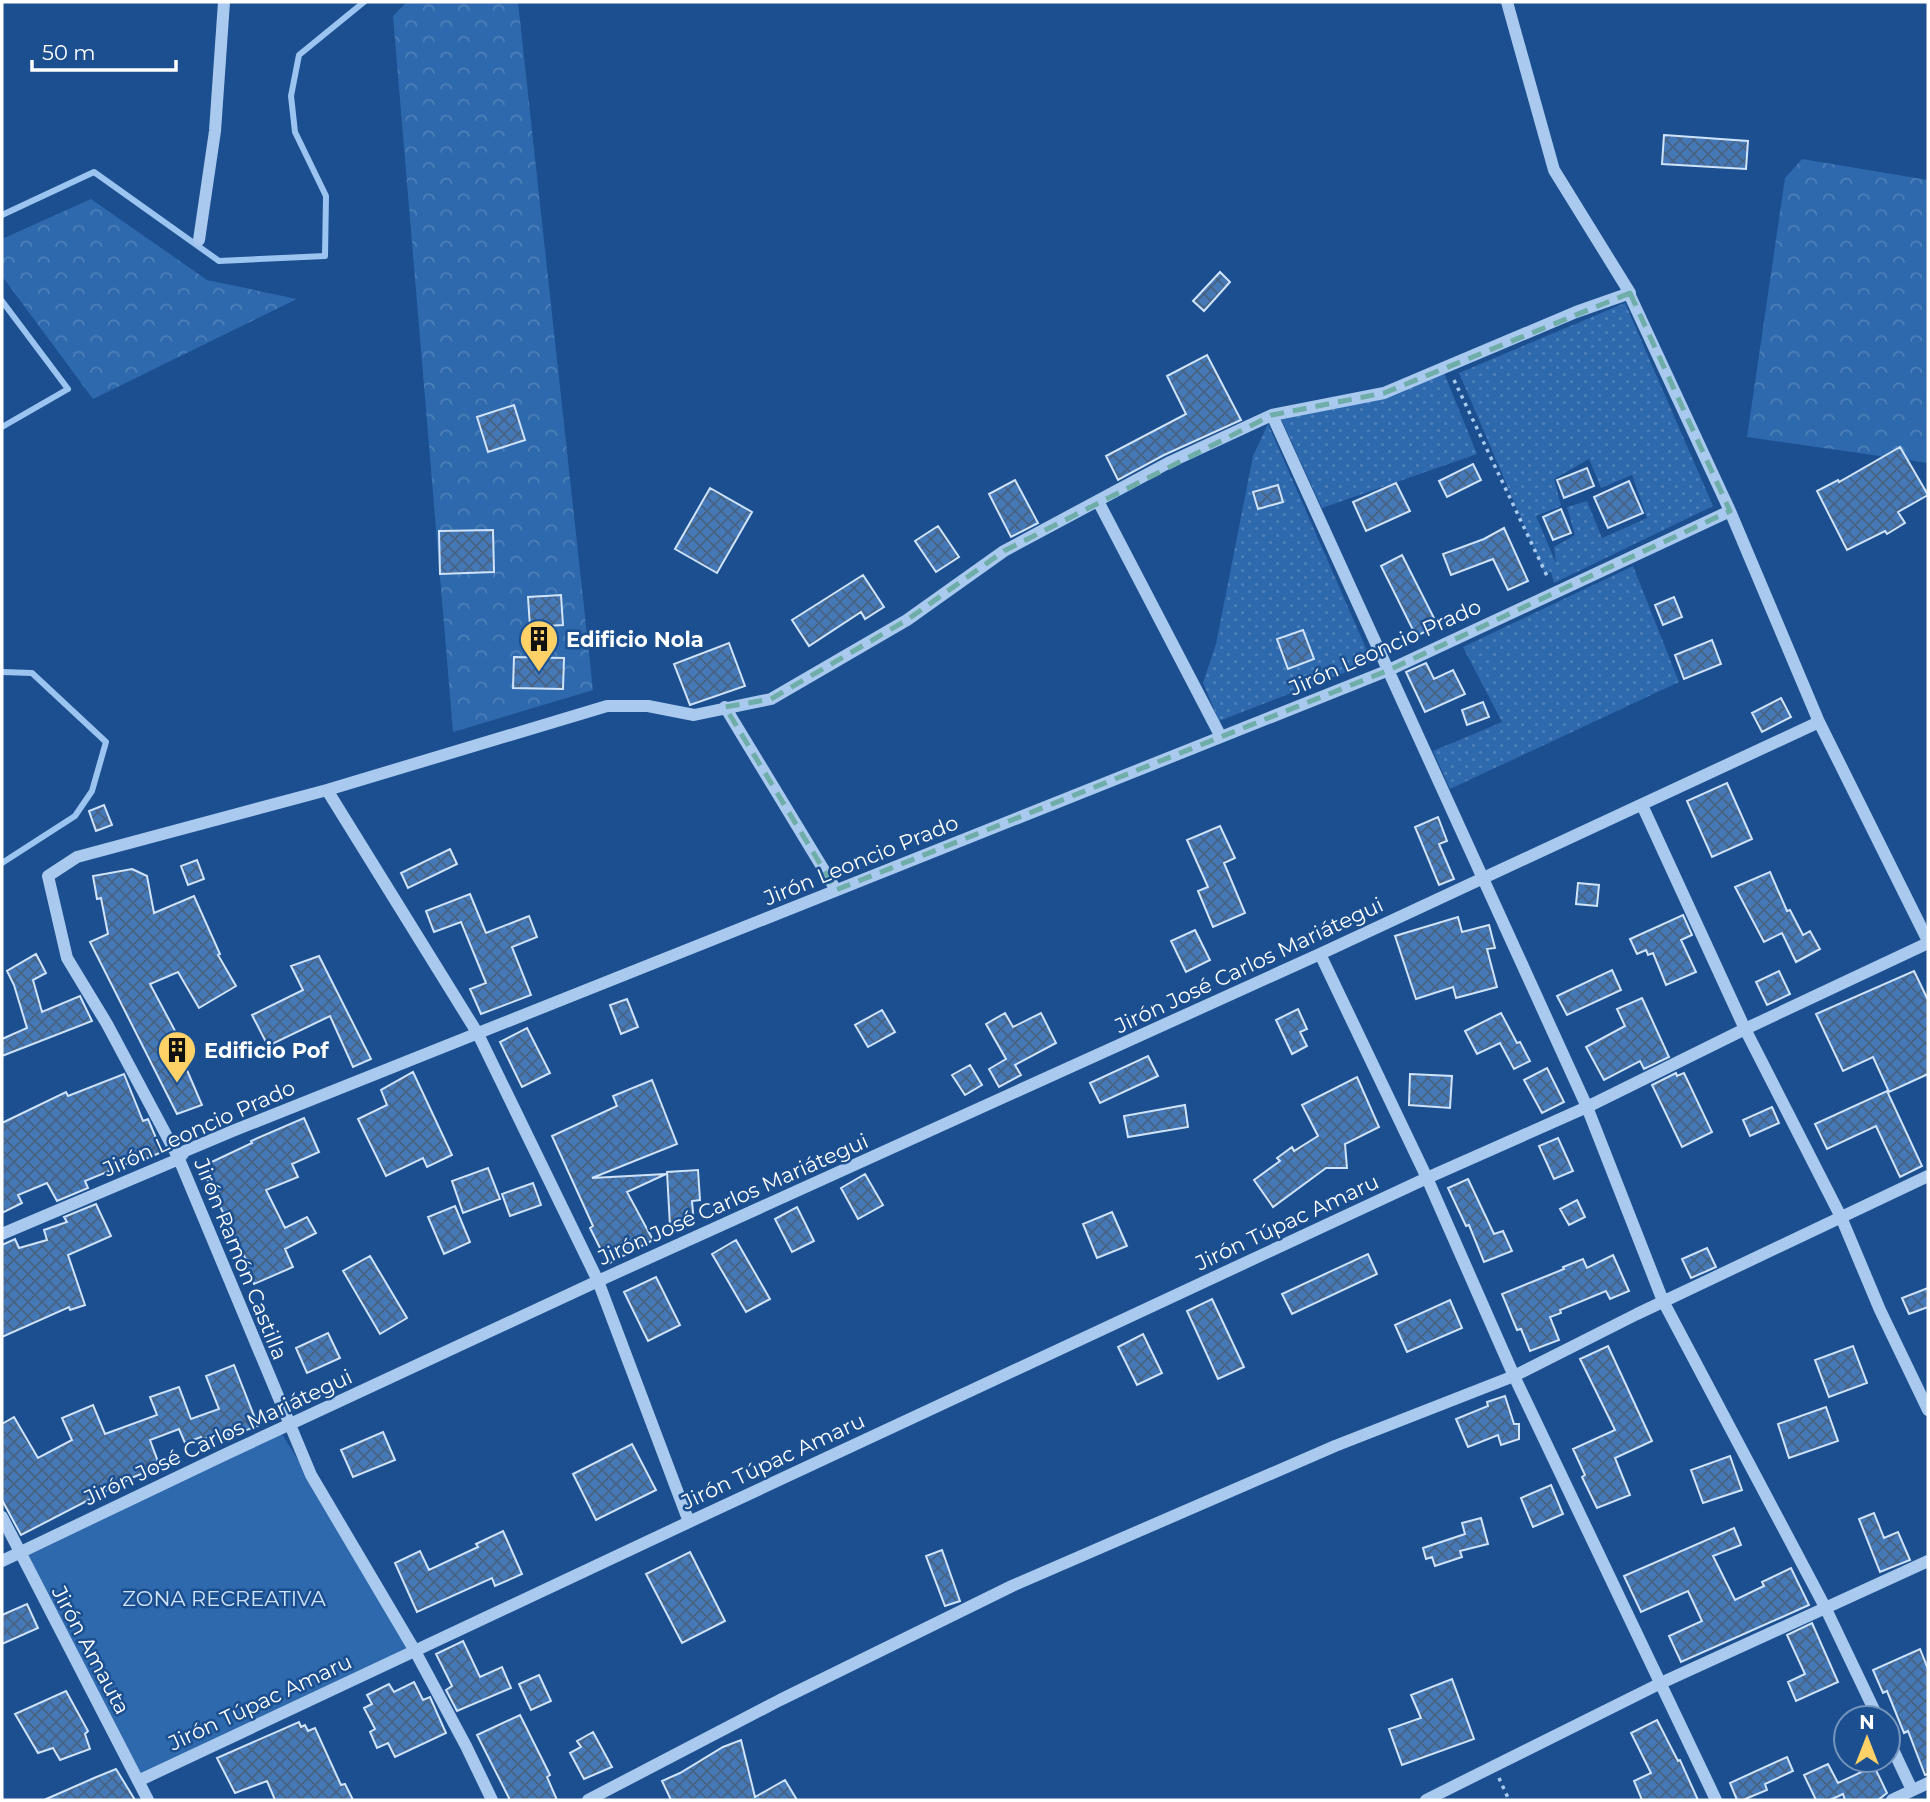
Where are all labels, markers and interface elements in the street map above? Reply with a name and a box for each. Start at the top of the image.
scale bar [32,28,175,72]
text: 50 m [42,40,96,65]
street label: Jirón Leoncio Prado [1284,593,1485,701]
building icon: Edificio Nola [518,618,560,673]
place label: Edificio Nola [566,627,704,652]
street label: Jirón Leoncio Prado [759,810,962,911]
street label: Jirón José Carlos Mariátegui [1110,892,1387,1039]
building icon: Edificio Pof [156,1029,198,1084]
place label: Edificio Pof [204,1038,330,1063]
street label: Jirón Leoncio Prado [98,1074,299,1182]
street label: Jirón José Carlos Mariátegui [593,1128,872,1270]
street label: Jirón Ramón Castilla [189,1154,293,1363]
street label: Jirón Túpac Amaru [1191,1169,1383,1276]
street label: Jirón José Carlos Mariátegui [79,1364,356,1511]
street label: Jirón Túpac Amaru [677,1408,869,1515]
street label: Jirón Amauta [46,1581,135,1718]
park label: ZONA RECREATIVA [122,1586,327,1611]
street label: Jirón Túpac Amaru [164,1649,356,1756]
north arrow [1832,1704,1902,1774]
text: N [1859,1711,1875,1734]

